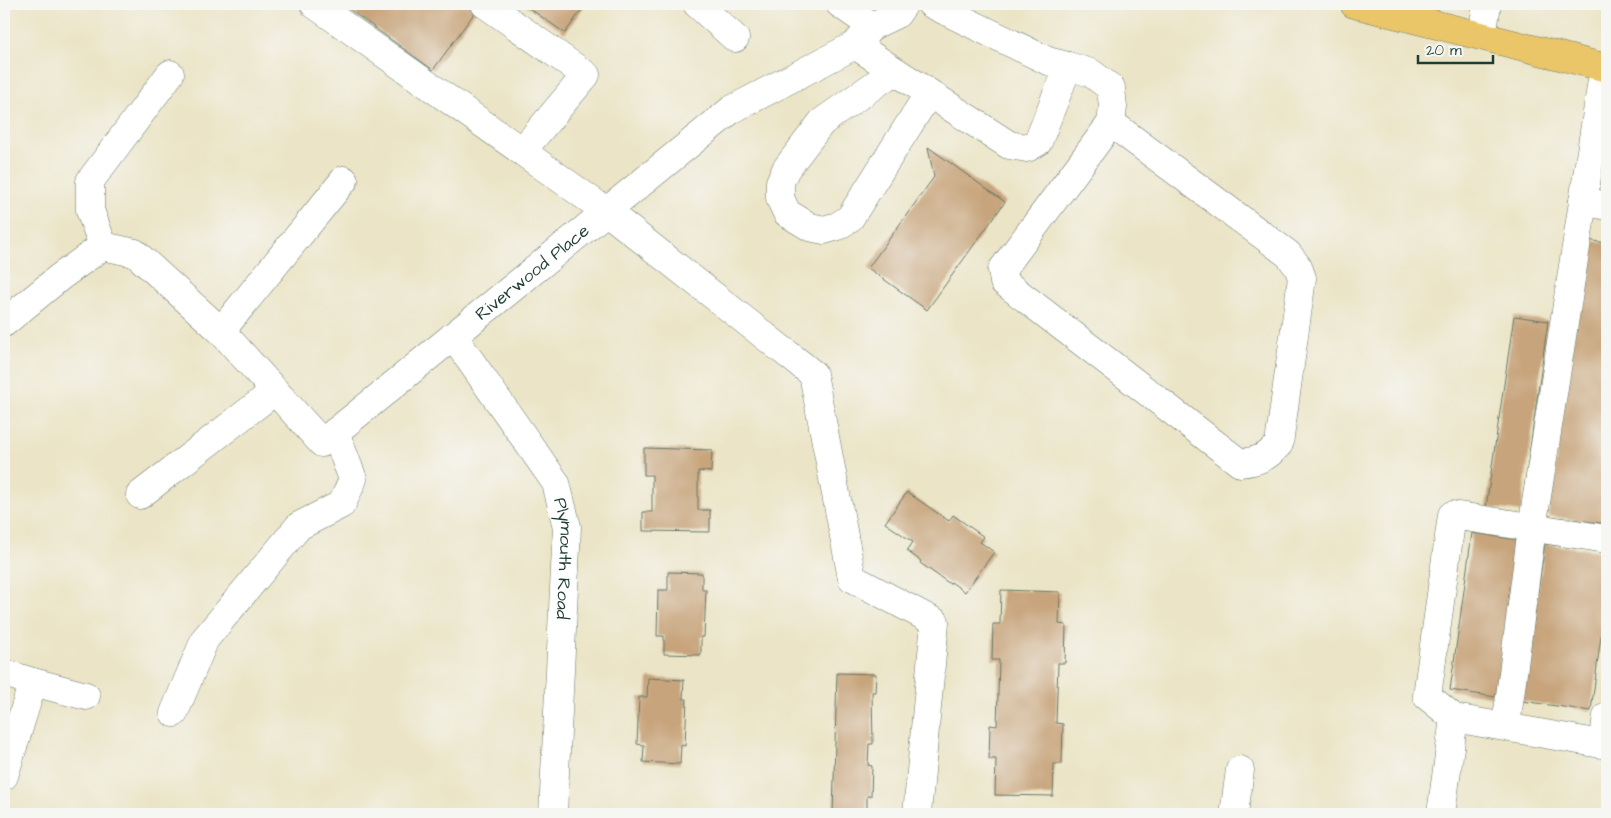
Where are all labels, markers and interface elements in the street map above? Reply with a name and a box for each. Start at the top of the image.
scale bar [1418,32,1494,64]
text: 20 m [1426,40,1462,61]
street label: Riverwood Place [470,218,595,326]
street label: Plymouth Road [548,495,580,620]

